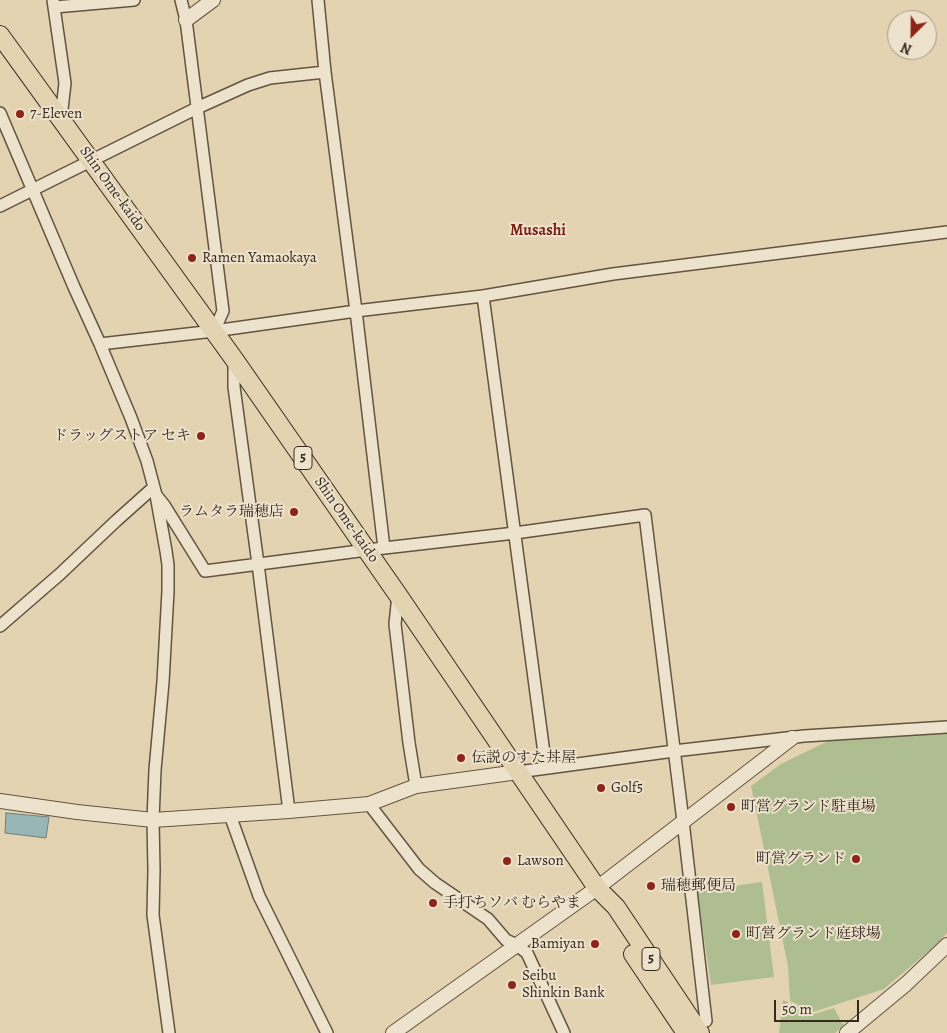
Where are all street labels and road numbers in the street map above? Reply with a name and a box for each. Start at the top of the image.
street label: Shin Ome-kaido [75,143,149,235]
road number: 5 [294,446,312,469]
street label: Shin Ome-kaido [310,474,382,566]
road number: 5 [642,948,660,971]

